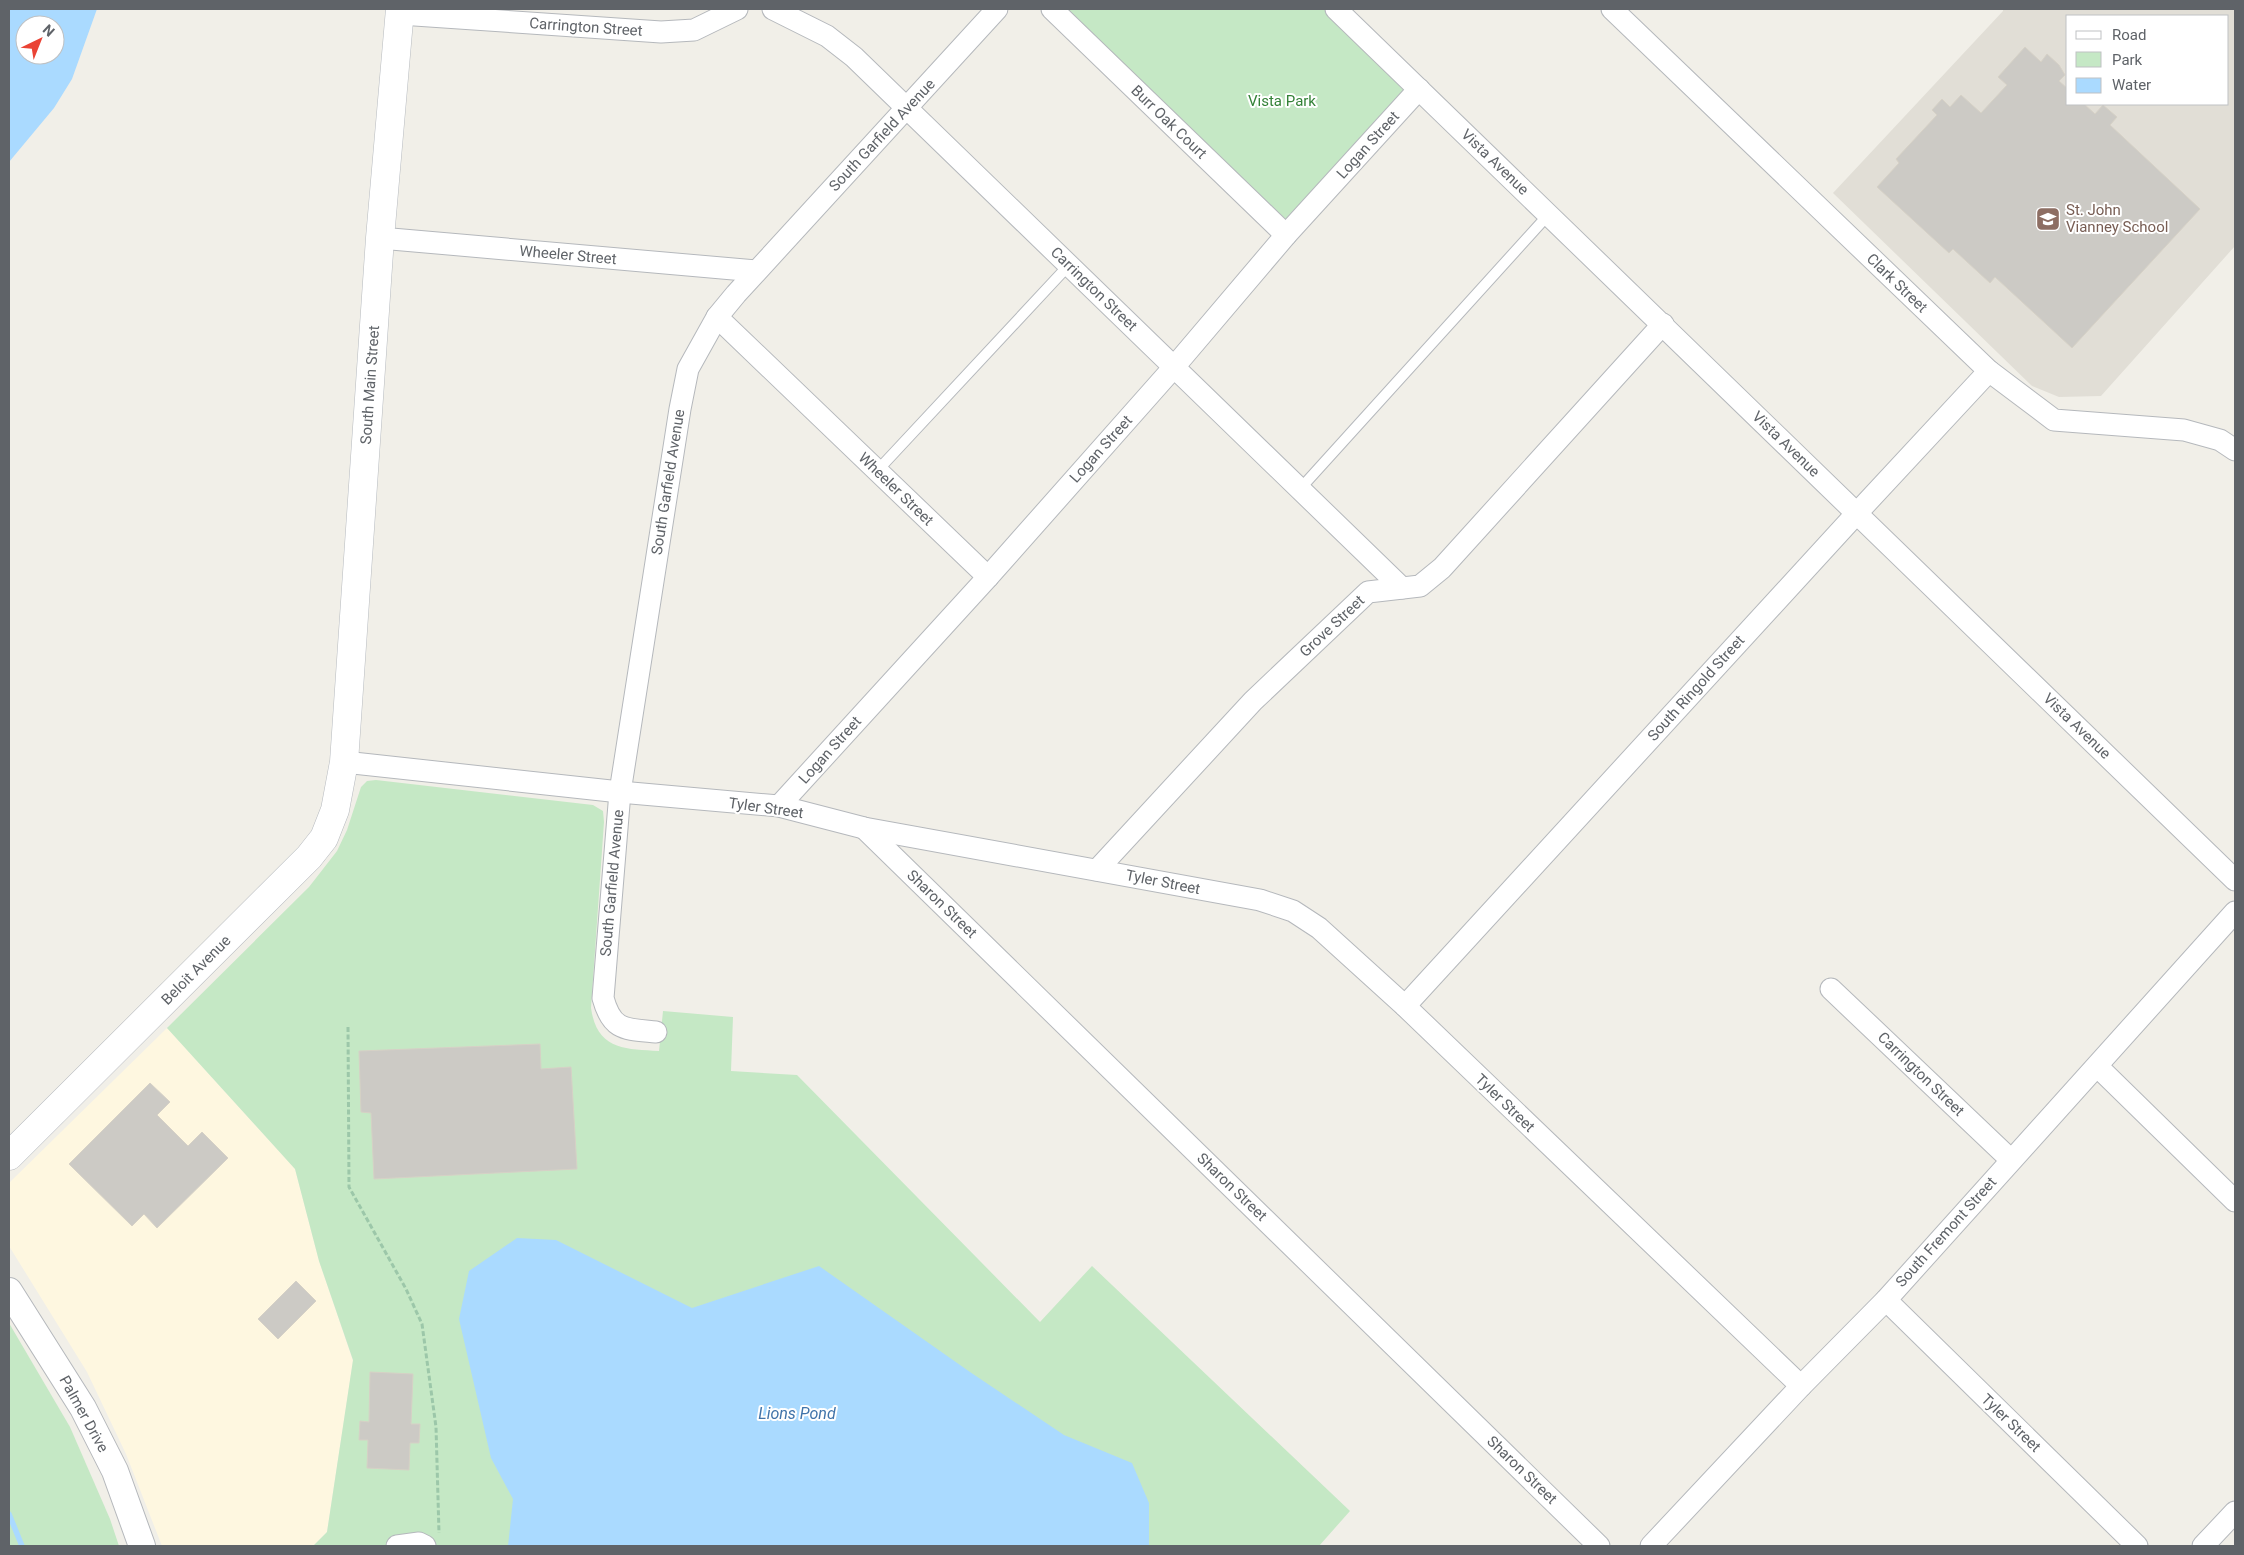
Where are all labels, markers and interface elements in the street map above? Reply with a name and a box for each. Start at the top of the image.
street label: Carrington Street [529,14,643,40]
north arrow [15,15,65,65]
legend [2066,15,2229,105]
text: N [40,21,58,40]
text: Road [2112,26,2146,44]
text: Park [2112,51,2143,69]
street label: South Garfield Avenue [825,75,939,195]
text: Water [2112,76,2151,94]
street label: Burr Oak Court [1127,81,1211,163]
park label: Vista Park [1248,92,1316,110]
street label: Logan Street [1333,107,1403,183]
street label: Vista Avenue [1458,125,1532,199]
place label: St. John Vianney School [2066,201,2168,236]
school or university icon: St. John Vianney School [2035,206,2061,232]
street label: Wheeler Street [519,242,617,268]
street label: Carrington Street [1047,243,1141,335]
street label: Clark Street [1863,250,1931,316]
street label: South Main Street [357,325,383,445]
street label: Vista Avenue [1749,407,1823,481]
street label: South Garfield Avenue [648,408,688,556]
street label: Logan Street [1066,411,1136,487]
street label: Wheeler Street [855,449,937,529]
street label: Grove Street [1296,591,1368,661]
street label: South Ringold Street [1644,631,1748,745]
street label: Vista Avenue [2040,689,2114,763]
street label: Logan Street [795,712,865,788]
street label: Tyler Street [727,794,805,822]
street label: South Garfield Avenue [597,809,627,957]
street label: Sharon Street [903,866,981,942]
street label: Tyler Street [1124,866,1202,898]
street label: Beloit Avenue [158,931,235,1008]
street label: Carrington Street [1874,1028,1968,1120]
street label: Tyler Street [1472,1070,1538,1136]
street label: Sharon Street [1193,1149,1271,1225]
street label: South Fremont Street [1892,1173,2000,1291]
street label: Palmer Drive [56,1373,112,1455]
street label: Tyler Street [1978,1390,2044,1456]
water label: Lions Pond [758,1404,836,1423]
street label: Sharon Street [1483,1432,1561,1508]

